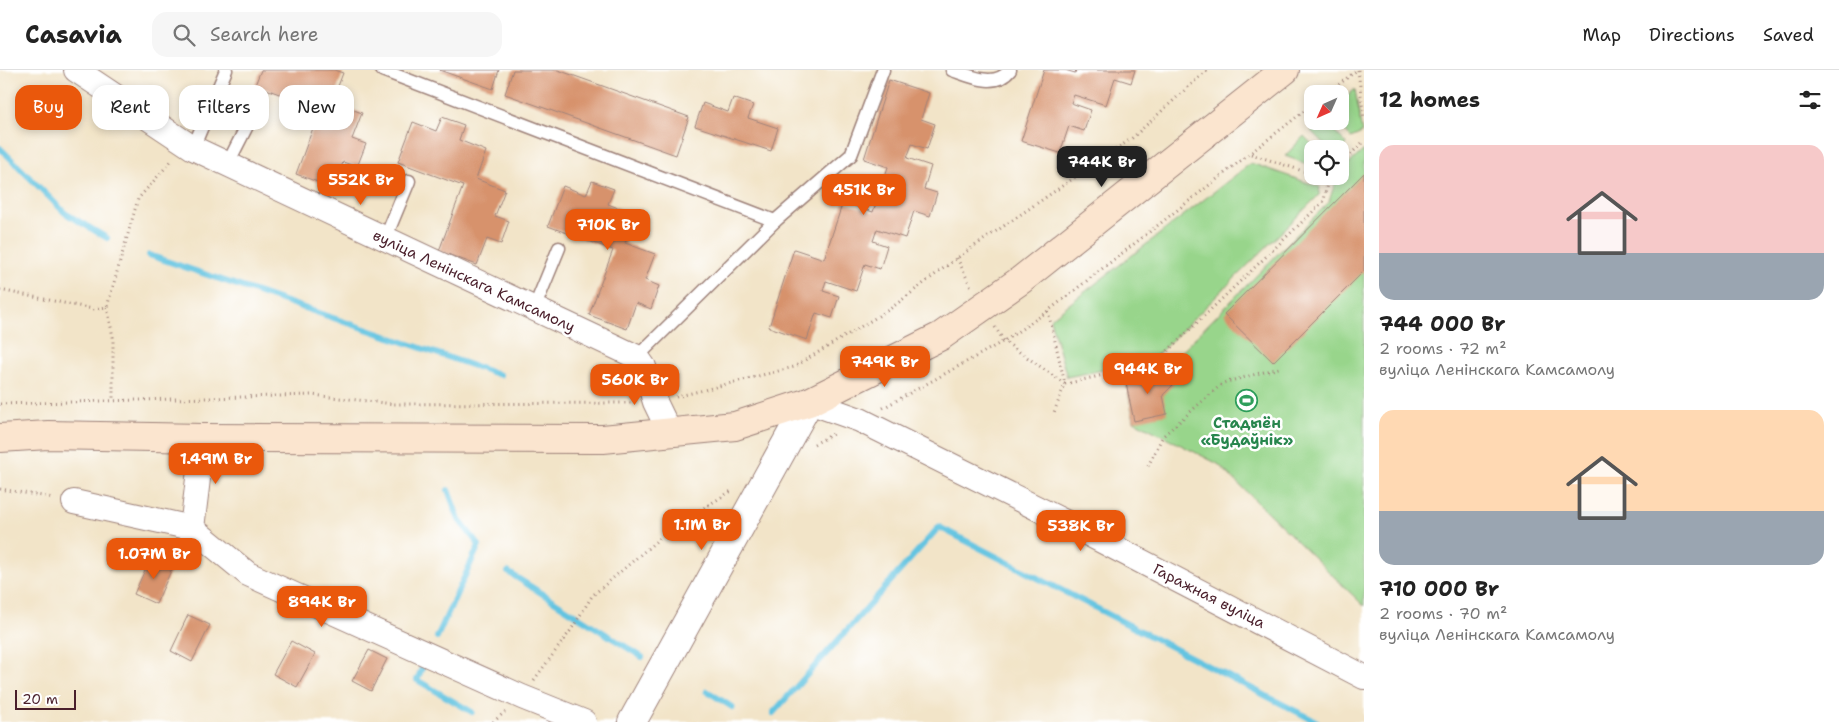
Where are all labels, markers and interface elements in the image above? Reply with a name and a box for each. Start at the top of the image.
search box [152,12,502,57]
text: Casavia [25,19,122,51]
icon: search [170,21,198,49]
text: Search here [210,22,318,47]
text: Map [1583,23,1621,47]
text: Directions [1649,23,1735,47]
text: Saved [1763,23,1814,47]
chip: Buy [15,85,82,130]
chip: Rent [92,85,169,130]
chip: Filters [179,85,269,130]
chip: New [279,85,354,130]
north arrow [1304,85,1349,130]
map controls [1304,85,1349,185]
text: 12 homes [1379,86,1480,114]
icon: filters [1796,86,1824,114]
button: locate [1304,140,1349,185]
pin: 744K Br [1056,146,1148,188]
text: 744K Br [1068,151,1136,172]
pin: 552K Br [315,164,407,206]
text: 552K Br [328,169,394,190]
pin: 451K Br [818,174,910,216]
icon: home [1557,178,1647,268]
text: 451K Br [833,179,895,200]
pin: 710K Br [562,208,654,251]
text: 710K Br [576,214,640,235]
street label: вуліца Ленінскага Камсамолу [370,225,578,337]
text: 744 000 Br [1379,310,1506,338]
text: 2 rooms · 72 m² [1379,338,1507,359]
pin: 749K Br [839,346,931,388]
text: 749K Br [851,351,919,372]
pin: 944K Br [1102,352,1194,395]
text: 944K Br [1114,358,1182,379]
text: вуліца Ленінскага Камсамолу [1379,359,1615,380]
pin: 560K Br [589,364,681,406]
text: 560K Br [601,369,669,390]
sports icon: Стадыён «Будаўнік» [1235,388,1259,412]
place label: Стадыён «Будаўнік» [1201,413,1293,450]
pin: 1.49M Br [164,442,268,485]
icon: home [1557,443,1647,533]
text: 1.49M Br [180,448,252,469]
pin: 1.1M Br [656,508,748,551]
pin: 538K Br [1035,510,1127,552]
text: 1.1M Br [673,514,731,535]
text: 538K Br [1047,515,1115,536]
pin: 1.07M Br [102,538,206,580]
text: 1.07M Br [117,543,191,564]
street label: Гаражная вуліца [1149,559,1269,633]
text: 710 000 Br [1379,575,1499,603]
pin: 894K Br [276,586,368,628]
text: 894K Br [288,591,356,612]
text: 2 rooms · 70 m² [1379,603,1507,624]
text: вуліца Ленінскага Камсамолу [1379,624,1615,645]
scale bar [15,687,76,710]
text: 20 m [22,690,58,708]

